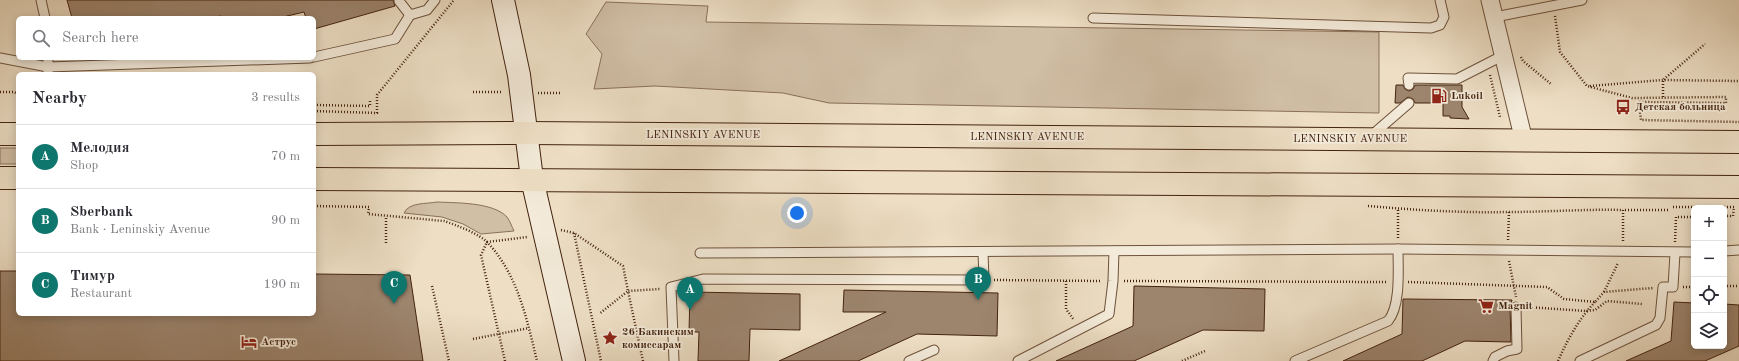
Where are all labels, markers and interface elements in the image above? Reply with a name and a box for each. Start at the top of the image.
search box [16,16,316,60]
icon: search [30,27,52,49]
text: Search here [62,31,139,46]
fuel station icon: Lukoil [1430,87,1448,105]
text: Nearby [32,90,87,107]
text: 3 results [251,91,300,104]
place label: Lukoil [1451,91,1483,102]
bus stop icon: Детская больница [1614,98,1632,116]
place label: Детская больница [1635,102,1726,113]
street label: LENINSKIY AVENUE [646,130,760,141]
street label: LENINSKIY AVENUE [970,132,1084,143]
street label: LENINSKIY AVENUE [1293,134,1407,145]
text: Мелодия [70,141,130,156]
text: A [40,150,50,163]
text: 70 m [271,150,300,163]
text: Shop [70,159,98,172]
your location [787,203,807,223]
text: Sberbank [70,205,133,220]
map controls [1691,205,1727,349]
button: + [1691,205,1727,241]
text: B [40,214,50,227]
text: 90 m [271,214,300,227]
text: Bank · Leninskiy Avenue [70,223,210,236]
button: − [1691,241,1727,277]
pin: B [965,267,991,300]
text: Тимур [70,269,115,284]
pin: C [381,271,407,304]
pin: A [677,277,703,310]
button: locate [1691,277,1727,313]
text: C [41,278,49,291]
text: 190 m [263,278,300,291]
text: Restaurant [70,287,132,300]
supermarket icon: Magnit [1477,297,1495,315]
place label: Magnit [1498,301,1533,312]
button: layers [1691,313,1727,349]
place label: 26 Бакинским комиссарам [622,327,694,351]
place icon: 26 Бакинским комиссарам [601,329,619,347]
hotel icon: Аструс [240,333,258,351]
place label: Аструс [261,337,296,348]

